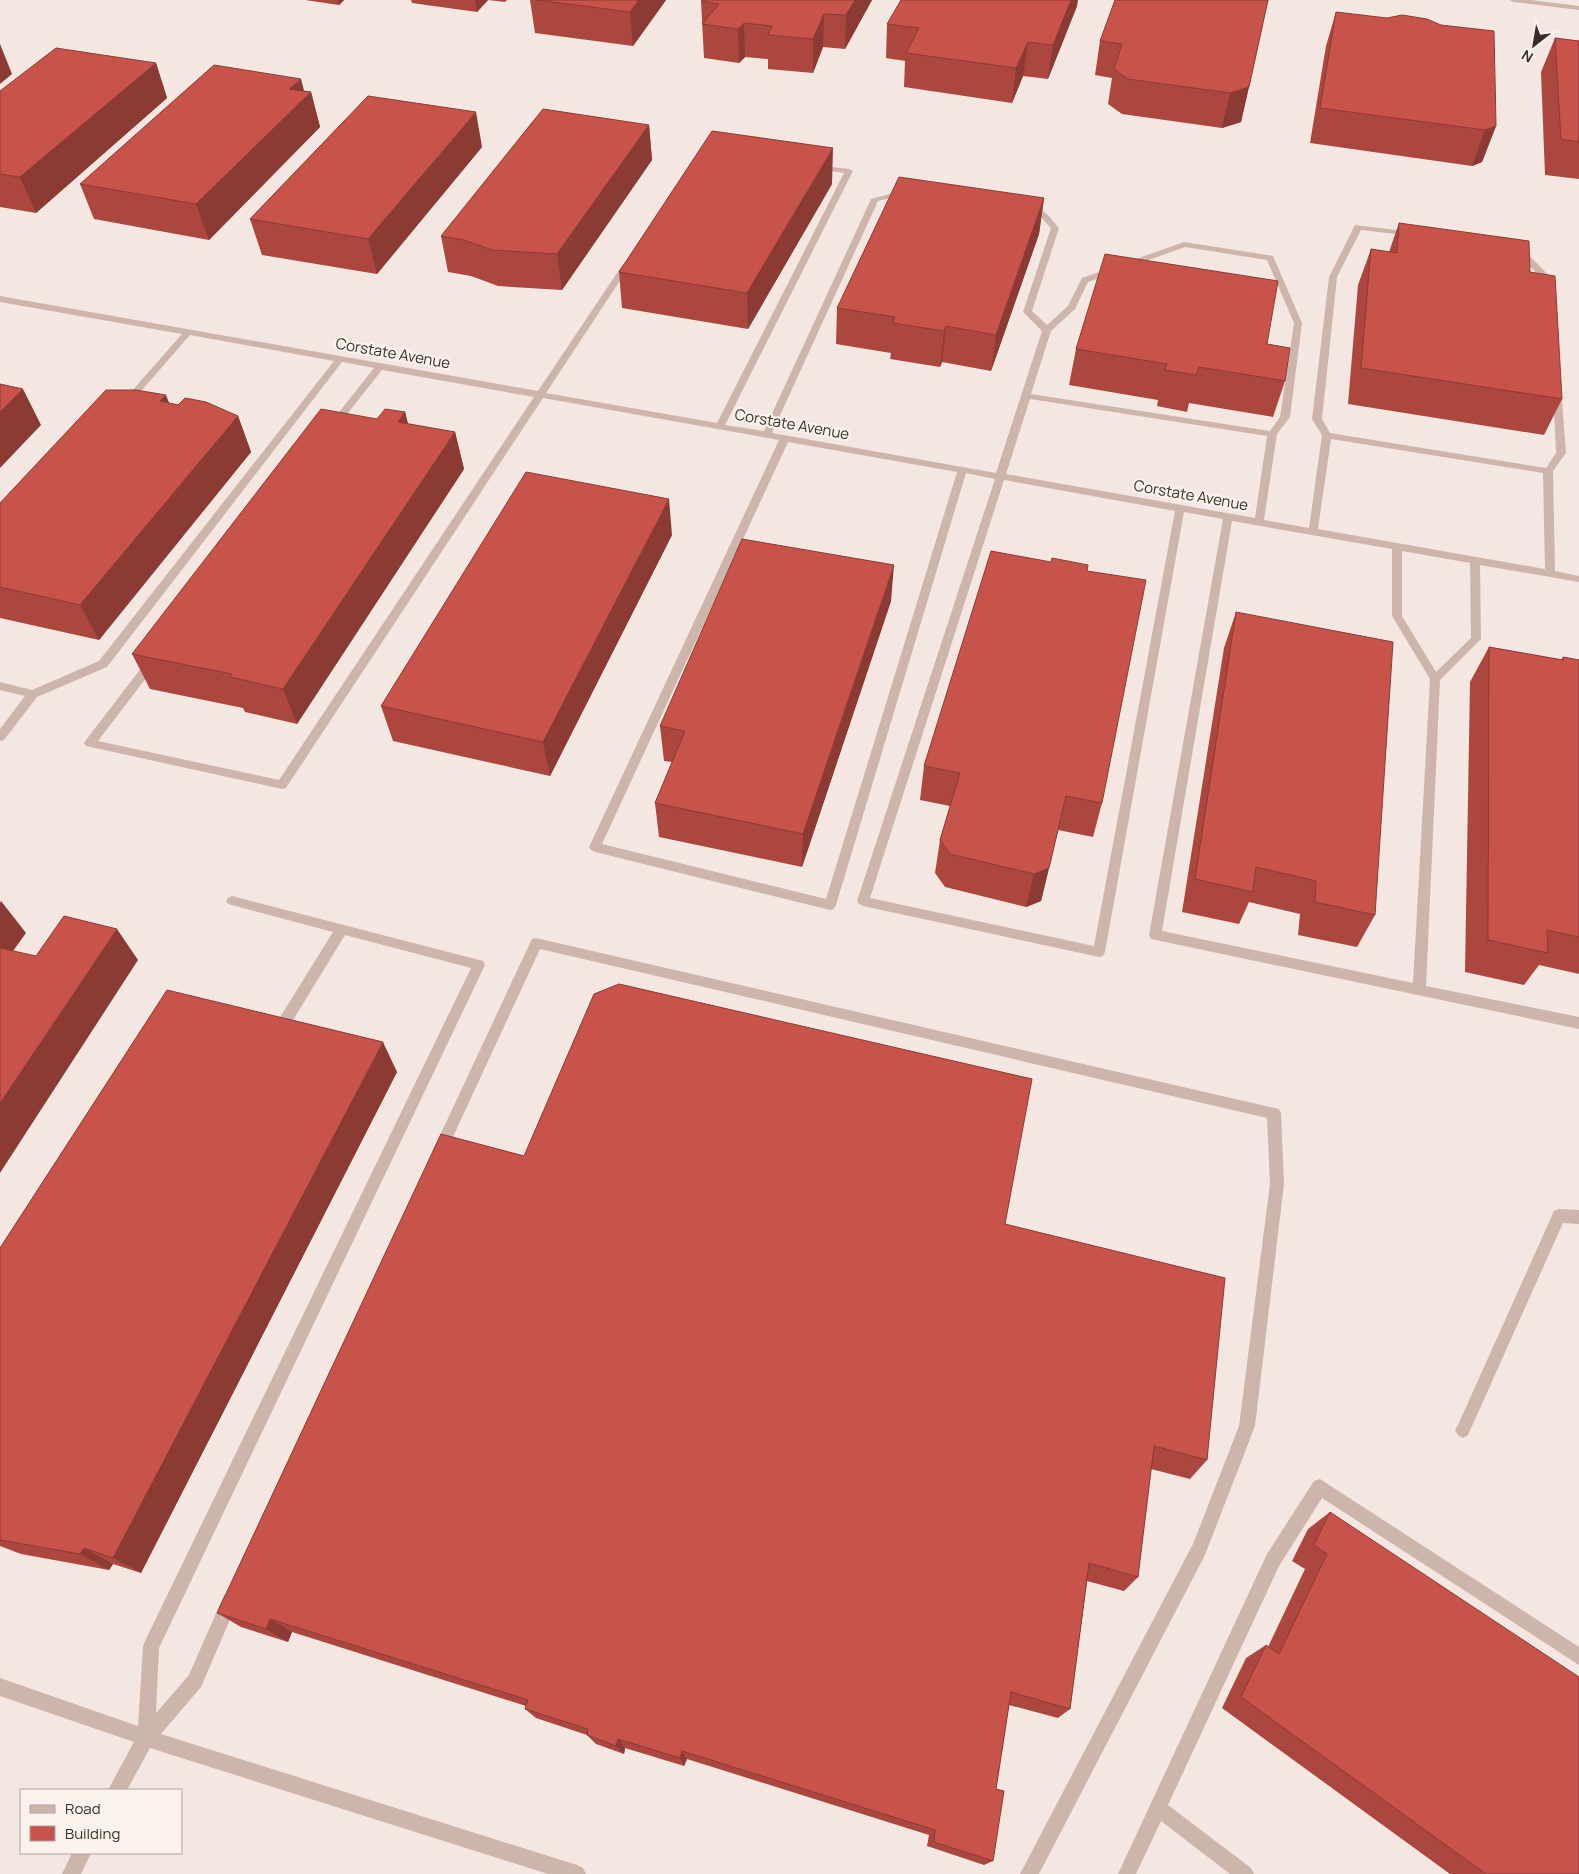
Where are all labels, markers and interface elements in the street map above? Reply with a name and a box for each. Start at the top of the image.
north arrow [1509,20,1559,70]
text: N [1518,46,1536,67]
street label: Corstate Avenue [334,333,452,373]
street label: Corstate Avenue [733,404,851,444]
street label: Corstate Avenue [1132,475,1250,515]
legend [20,1789,182,1854]
text: Road [65,1798,101,1819]
text: Building [65,1823,120,1844]

